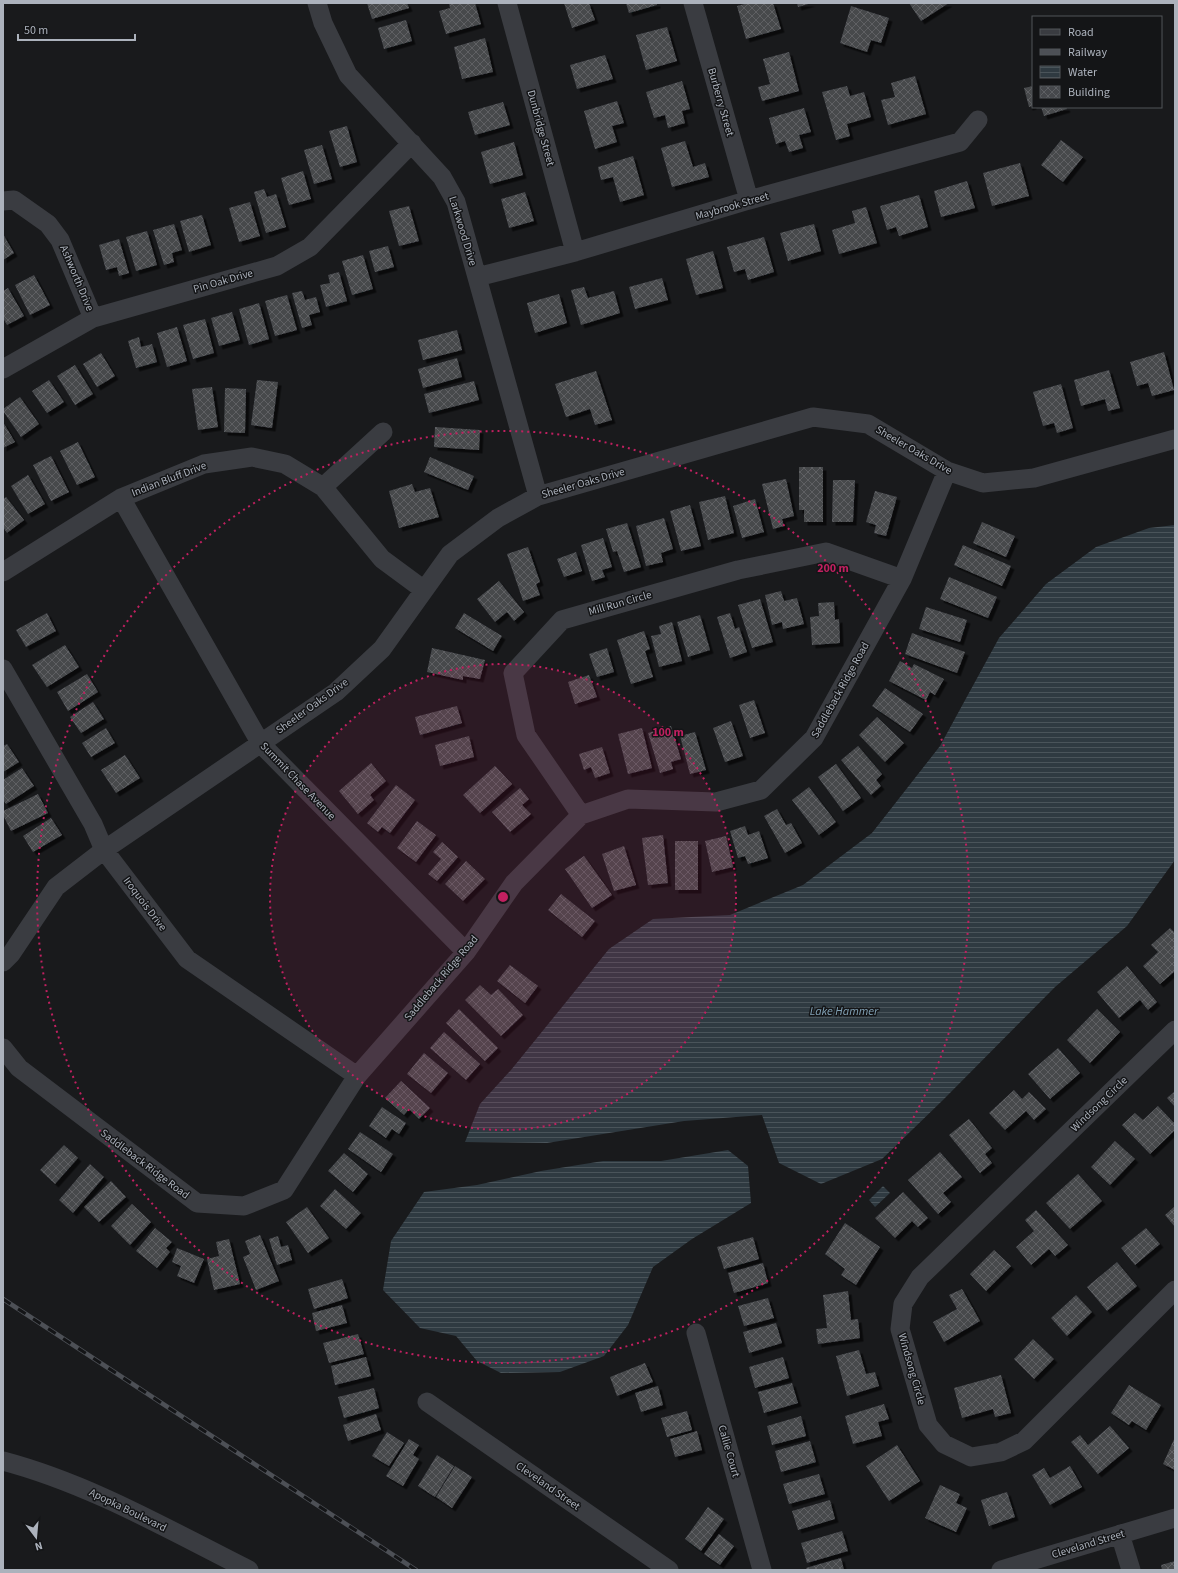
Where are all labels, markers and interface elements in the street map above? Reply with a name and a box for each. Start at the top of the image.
scale bar [18,16,135,42]
legend [1032,16,1162,108]
text: 50 m [24,22,48,39]
text: Road [1068,24,1094,41]
text: Railway [1068,44,1107,61]
text: Water [1068,64,1098,81]
street label: Burberry Street [704,66,738,138]
text: Building [1068,84,1110,101]
street label: Dunbridge Street [524,88,558,168]
street label: Maybrook Street [694,188,771,224]
street label: Larkwood Drive [445,194,481,268]
street label: Ashworth Drive [56,243,98,314]
street label: Pin Oak Drive [191,265,255,297]
street label: Sheeler Oaks Drive [873,422,955,478]
street label: Indian Bluff Drive [129,458,209,500]
street label: Sheeler Oaks Drive [540,464,627,502]
text: 200 m [817,560,849,577]
street label: Mill Run Circle [587,587,654,619]
street label: Saddleback Ridge Road [807,639,873,741]
street label: Sheeler Oaks Drive [273,674,352,737]
text: 100 m [652,724,684,741]
street label: Summit Chase Avenue [257,739,339,824]
street label: Iroquois Drive [120,874,171,934]
centre of rings [496,890,510,904]
street label: Saddleback Ridge Road [401,932,481,1024]
water label: Lake Hammer [810,1003,879,1020]
street label: Windsong Circle [1067,1073,1131,1135]
street label: Saddleback Ridge Road [97,1126,193,1202]
street label: Windsong Circle [895,1331,930,1407]
street label: Callie Court [714,1423,744,1479]
street label: Cleveland Street [513,1458,583,1514]
street label: Apopka Boulevard [87,1485,169,1535]
north arrow [16,1517,56,1557]
street label: Cleveland Street [1050,1526,1127,1562]
text: N [33,1538,44,1554]

